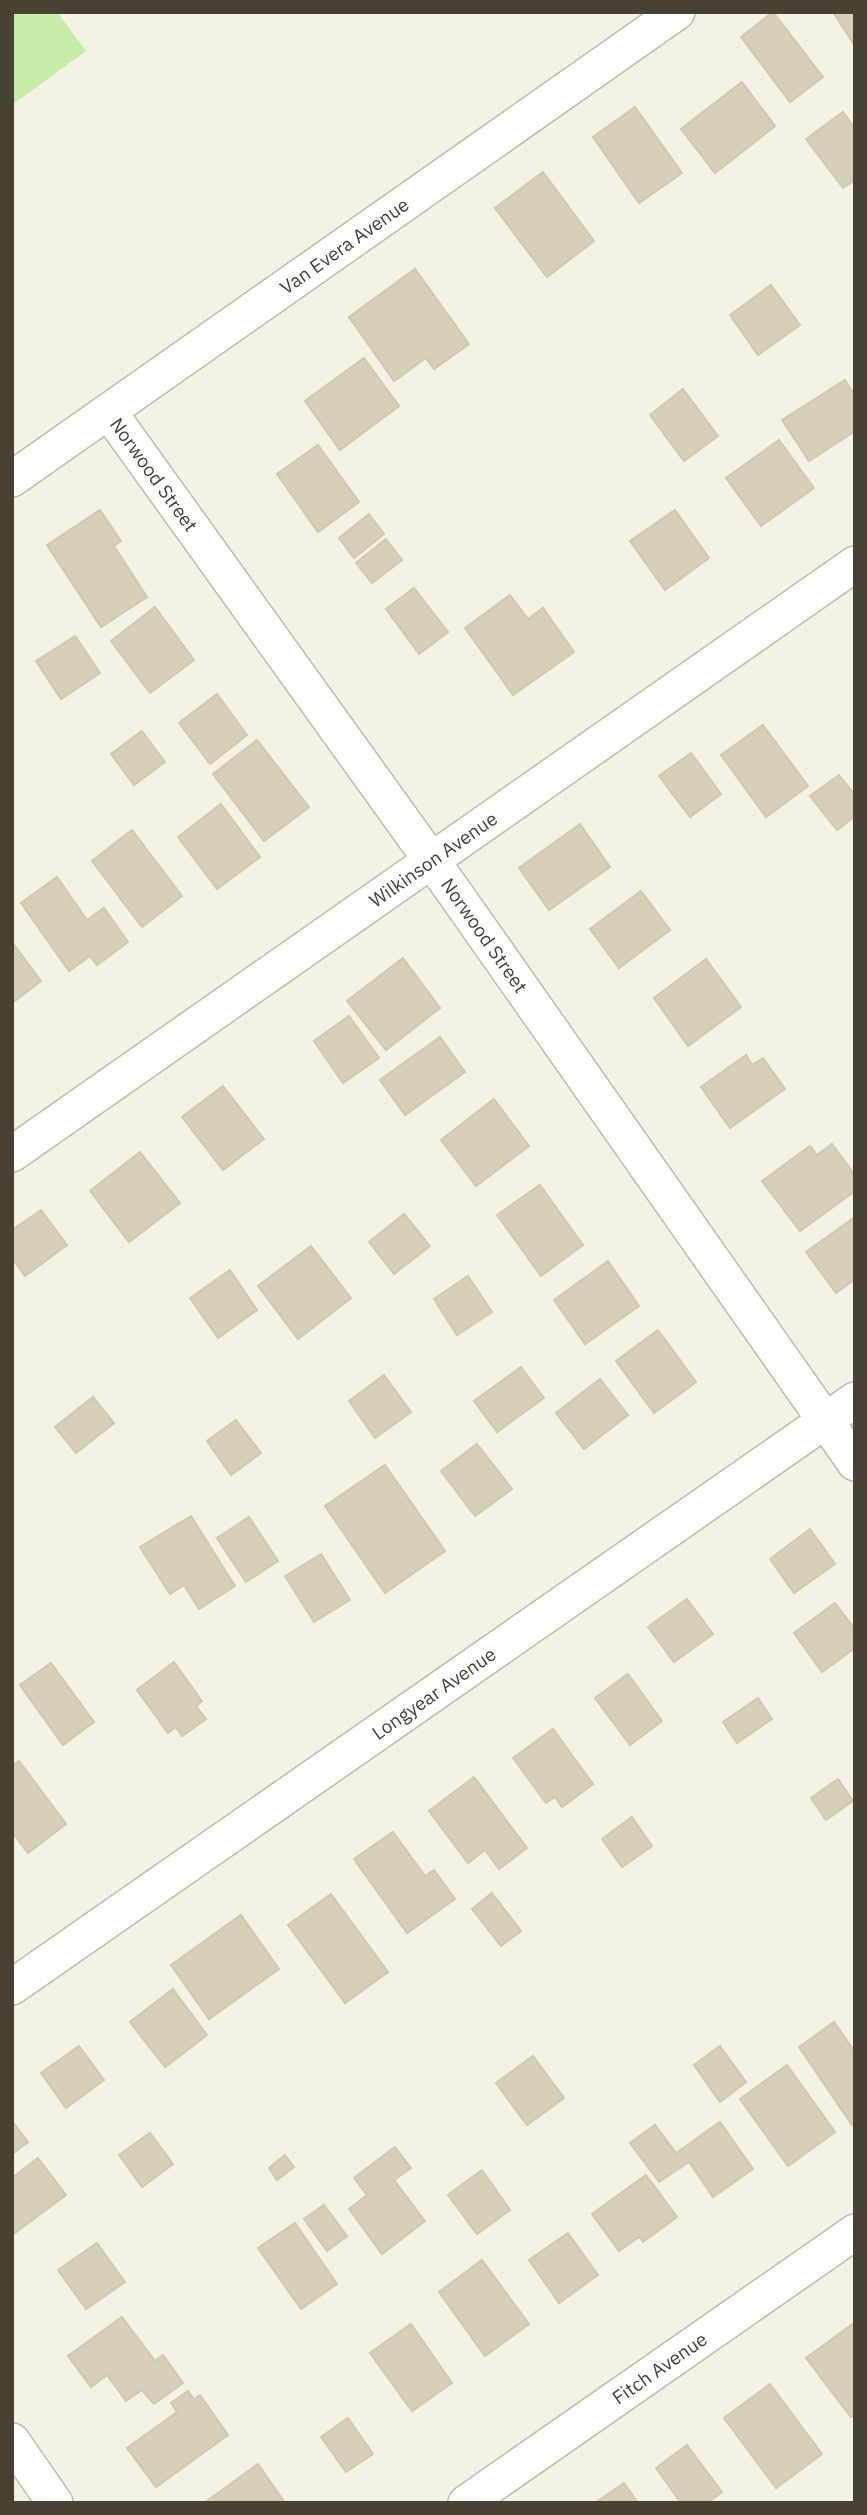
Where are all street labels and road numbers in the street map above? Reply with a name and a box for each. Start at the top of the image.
street label: Van Evera Avenue [275,192,413,299]
street label: Norwood Street [105,413,203,536]
street label: Wilkinson Avenue [364,806,502,912]
street label: Norwood Street [436,873,533,997]
street label: Longyear Avenue [367,1642,501,1745]
street label: Fitch Avenue [608,2327,712,2409]

